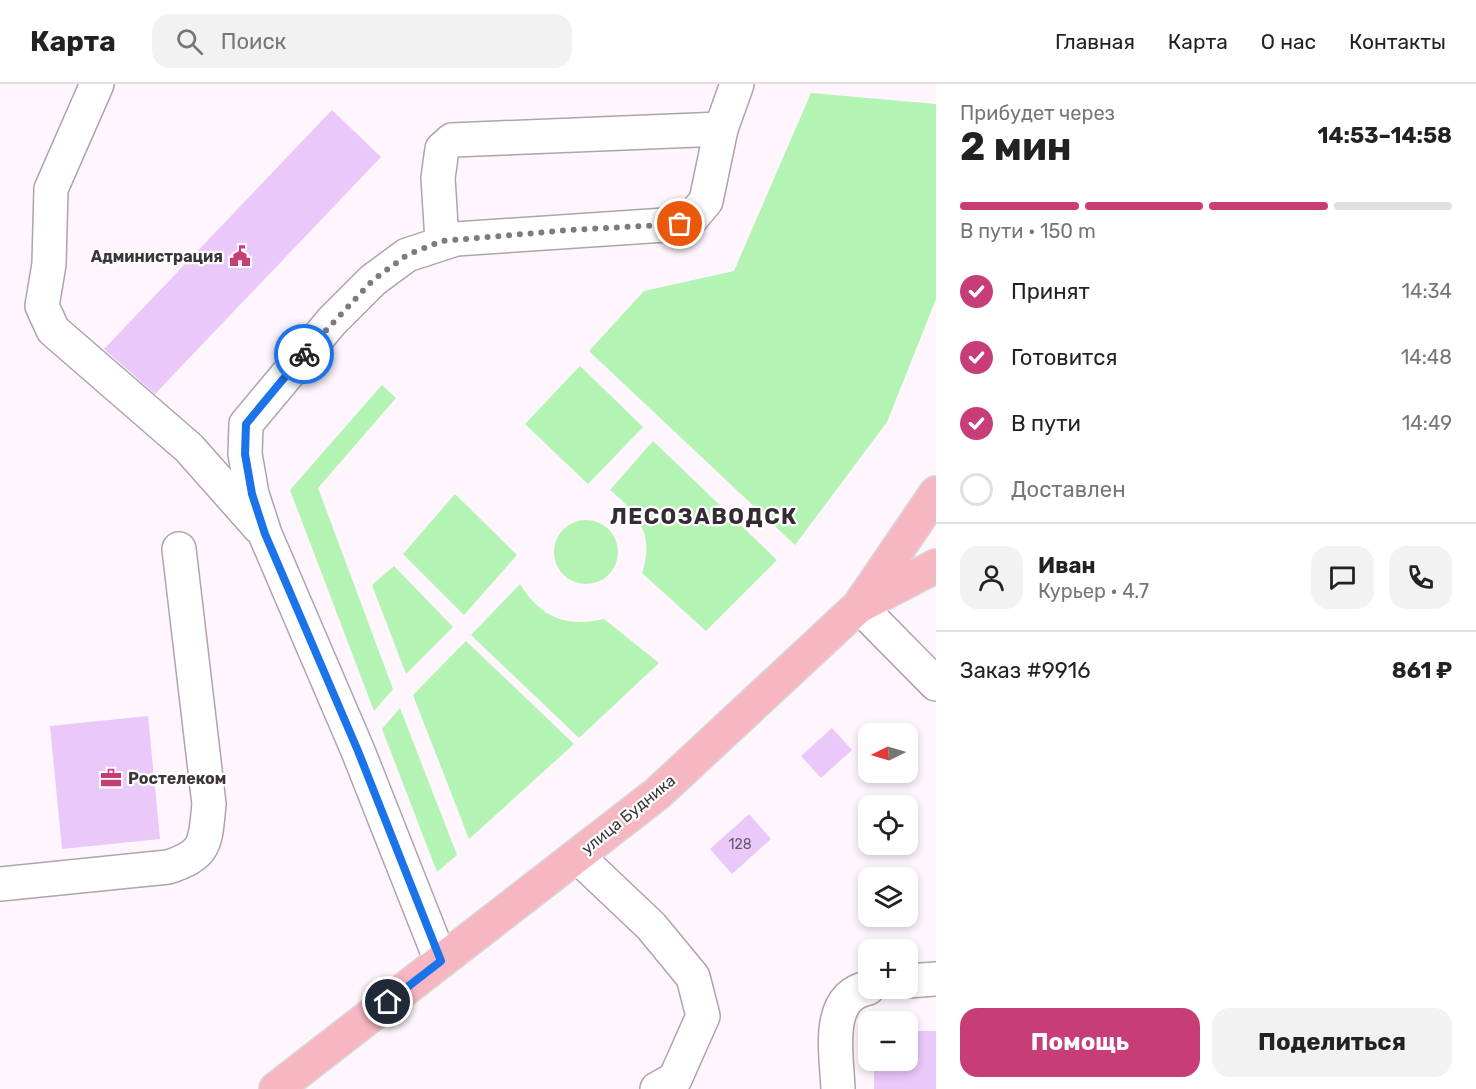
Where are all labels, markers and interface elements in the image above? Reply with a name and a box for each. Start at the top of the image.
search box [152,14,572,68]
text: Карта [30,25,116,58]
icon: search [173,25,206,58]
text: Поиск [221,28,286,55]
text: Главная [1055,29,1135,54]
text: Карта [1168,29,1228,54]
text: О нас [1261,29,1316,54]
text: Контакты [1349,29,1446,54]
text: Прибудет через [960,101,1115,125]
text: 14:53–14:58 [1318,122,1452,149]
text: 2 мин [960,124,1072,170]
pin [654,198,705,249]
icon: bag [663,207,696,240]
text: В пути · 150 m [960,219,1096,243]
public building icon: Администрация [228,244,252,268]
place label: Администрация [91,247,223,266]
icon: check [960,275,993,308]
text: Принят [1011,278,1090,305]
text: 14:34 [1401,279,1452,303]
courier [274,324,334,384]
icon: bike [288,338,321,371]
icon: check [960,341,993,374]
text: Готовится [1011,344,1117,371]
text: 14:48 [1401,345,1452,369]
icon: check [960,407,993,440]
text: В пути [1011,410,1081,437]
text: 14:49 [1402,411,1452,435]
text: Доставлен [1011,476,1126,503]
district label: ЛЕСОЗАВОДСК [610,503,798,530]
button: person [960,546,1023,609]
button: chat [1311,546,1374,609]
button: phone [1389,546,1452,609]
text: Иван [1038,552,1096,579]
text: Курьер · 4.7 [1038,579,1149,603]
text: Заказ #9916 [960,657,1091,684]
text: 861 ₽ [1392,657,1452,684]
north arrow [858,723,918,783]
map controls [858,723,918,1071]
office icon: Ростелеком [99,766,123,790]
place label: Ростелеком [128,769,226,788]
street label: улица Будника [577,771,679,858]
button: locate [858,795,918,855]
house number: 128 [728,836,752,853]
button: layers [858,867,918,927]
button: + [858,939,918,999]
pin [362,976,413,1027]
icon: home [371,985,404,1018]
button: Помощь [960,1008,1200,1077]
button: Поделиться [1212,1008,1452,1077]
button: − [858,1011,918,1071]

